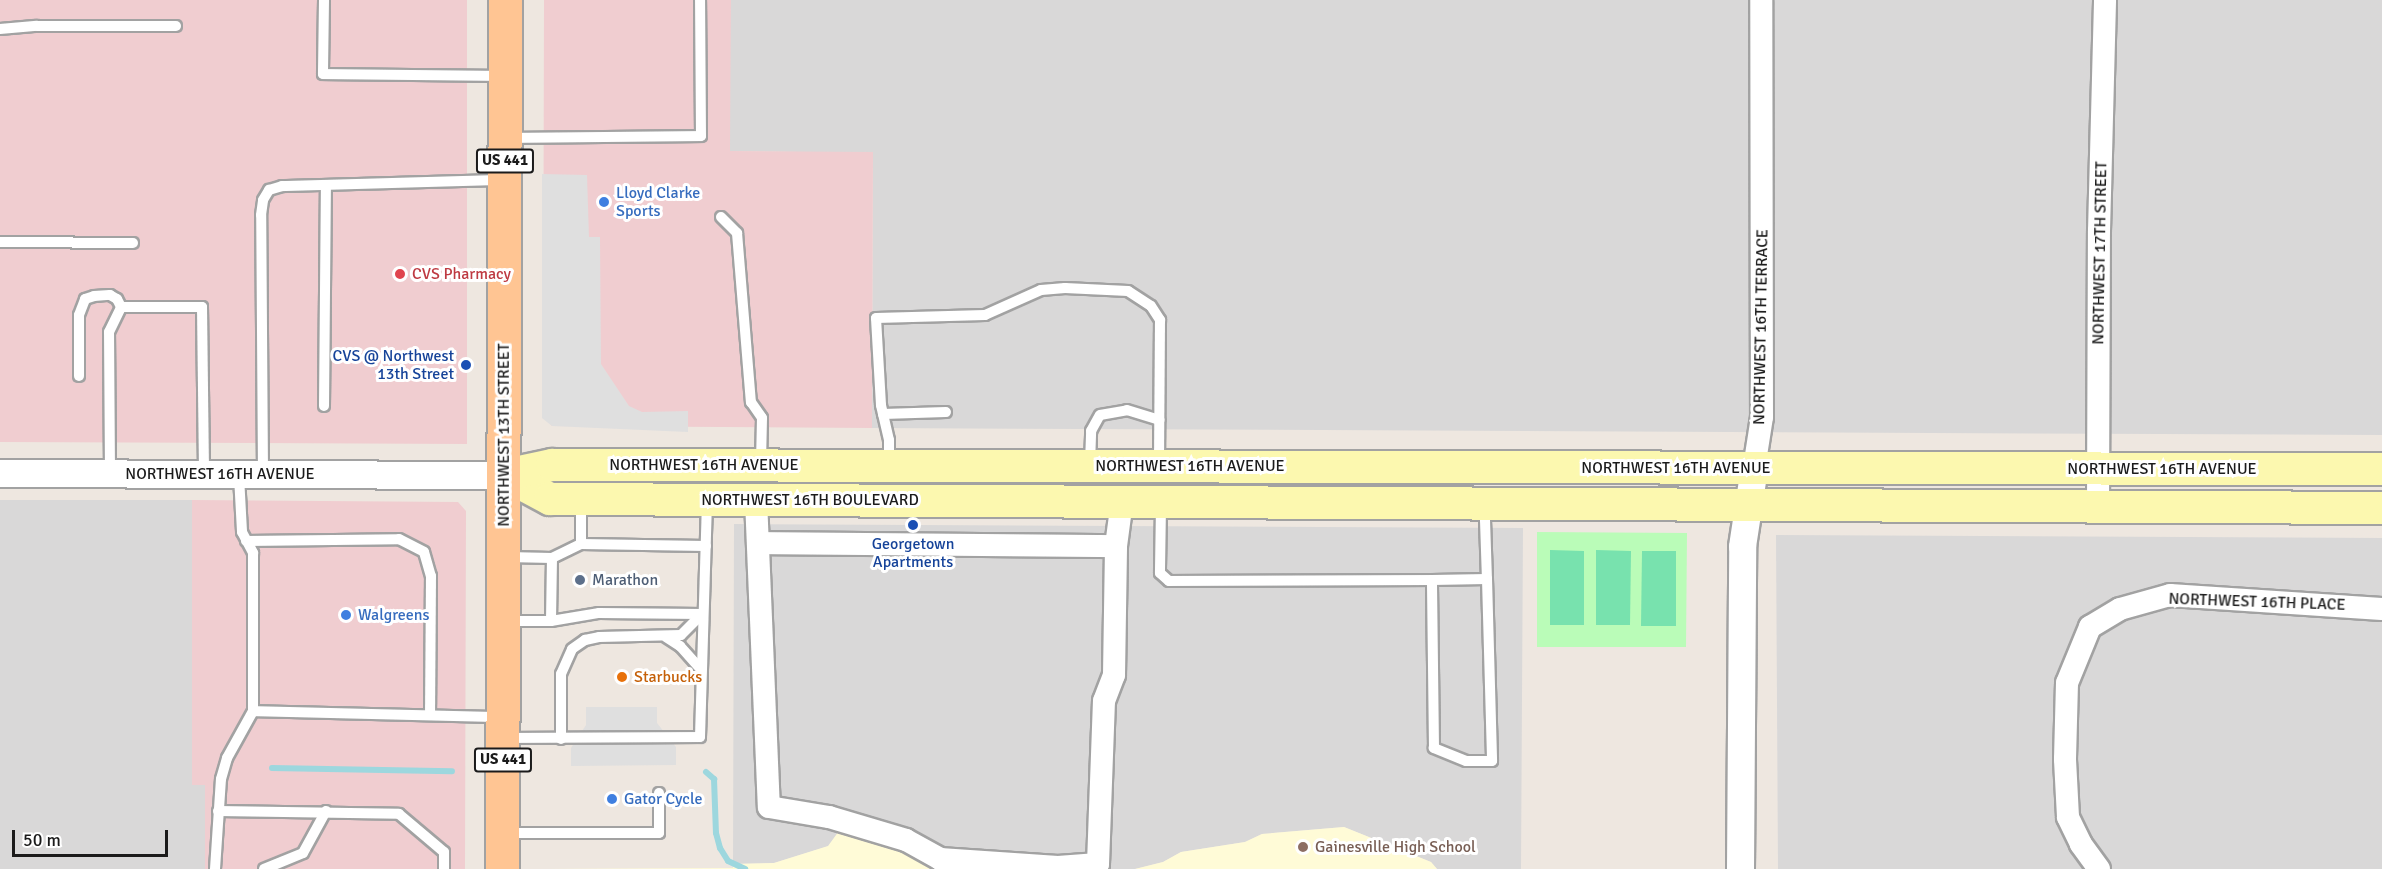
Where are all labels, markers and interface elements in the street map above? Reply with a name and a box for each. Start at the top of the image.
road number: US 441 [475,149,535,173]
street label: NORTHWEST 17TH STREET [2089,161,2111,345]
place label: Lloyd Clarke Sports [616,183,700,221]
marker: Lloyd Clarke Sports [597,195,611,209]
street label: NORTHWEST 16TH TERRACE [1750,229,1772,425]
place label: CVS Pharmacy [412,264,511,284]
marker: CVS Pharmacy [393,267,407,281]
street label: NORTHWEST 13TH STREET [494,343,514,527]
place label: CVS @ Northwest 13th Street [332,346,454,384]
marker: CVS @ Northwest 13th Street [459,358,473,372]
street label: NORTHWEST 16TH AVENUE [609,455,799,475]
street label: NORTHWEST 16TH AVENUE [1095,456,1285,476]
street label: NORTHWEST 16TH AVENUE [1581,458,1771,478]
street label: NORTHWEST 16TH AVENUE [2067,459,2257,479]
street label: NORTHWEST 16TH AVENUE [125,464,315,484]
street label: NORTHWEST 16TH BOULEVARD [701,490,919,510]
marker: Georgetown Apartments [906,518,920,532]
place label: Georgetown Apartments [872,534,954,572]
place label: Marathon [592,570,658,590]
marker: Marathon [573,573,587,587]
street label: NORTHWEST 16TH PLACE [2168,589,2346,615]
place label: Walgreens [358,605,430,625]
marker: Walgreens [339,608,353,622]
place label: Starbucks [634,667,702,687]
marker: Starbucks [615,670,629,684]
road number: US 441 [473,748,533,772]
place label: Gator Cycle [624,789,702,809]
marker: Gator Cycle [605,792,619,806]
scale bar [15,818,171,856]
text: 50 m [23,829,61,851]
place label: Gainesville High School [1315,837,1476,857]
marker: Gainesville High School [1296,840,1310,854]

